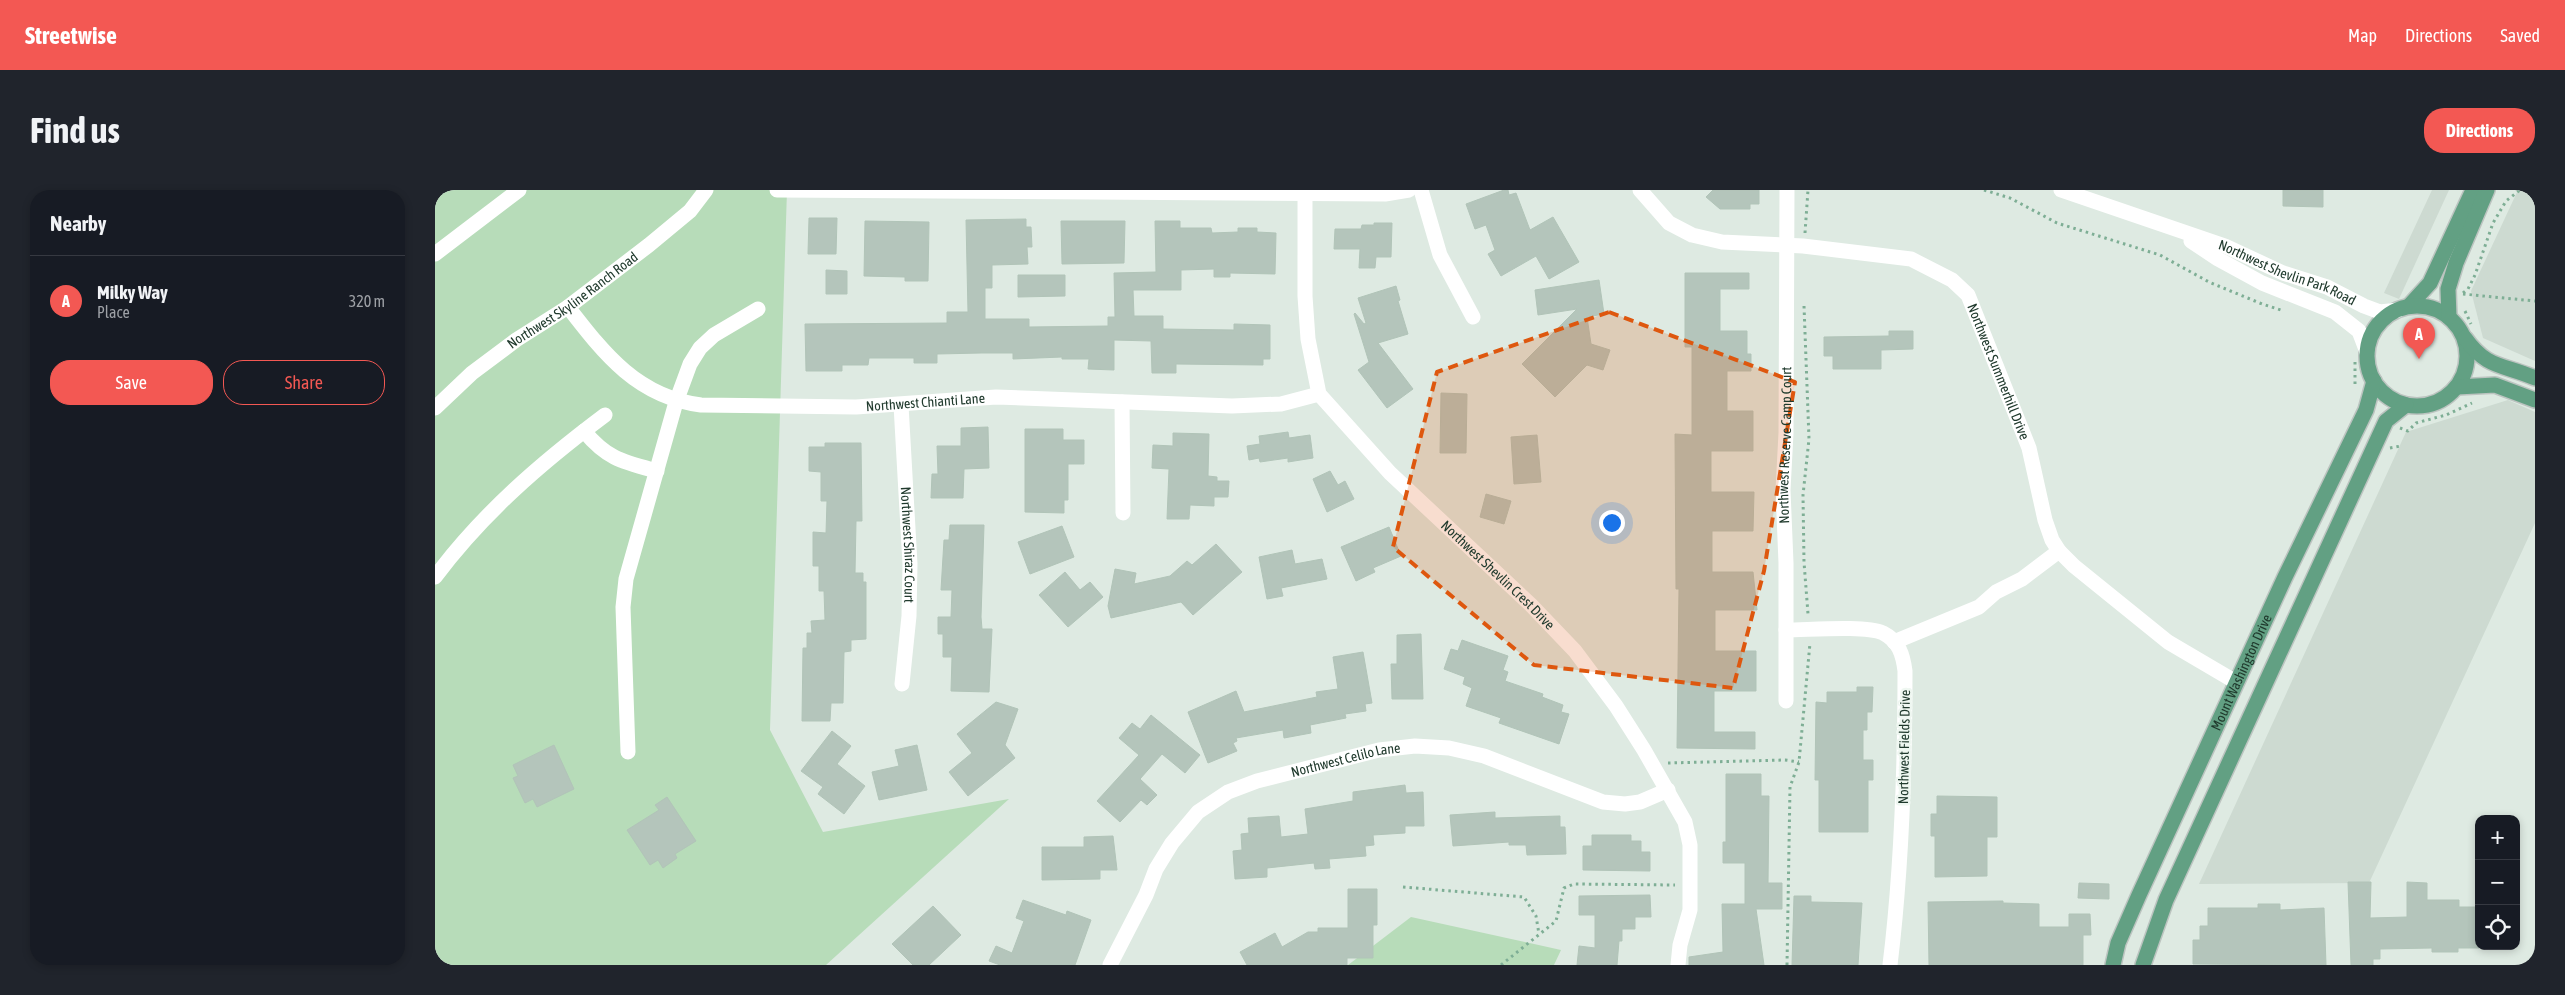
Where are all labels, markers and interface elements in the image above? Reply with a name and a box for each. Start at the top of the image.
text: Streetwise [25,22,117,49]
text: Map [2348,25,2377,46]
text: Directions [2405,25,2472,46]
text: Saved [2500,25,2540,46]
button: Directions [2424,108,2535,153]
text: Find us [30,110,120,150]
text: Nearby [50,211,106,235]
street label: Northwest Shevlin Park Road [2217,236,2359,308]
street label: Northwest Skyline Ranch Road [504,249,641,352]
text: Milky Way [97,281,168,303]
text: A [62,292,70,310]
text: 320 m [349,292,385,310]
street label: Northwest Summerhill Drive [1964,301,2033,442]
text: Place [97,303,130,321]
pin: A [2403,318,2435,359]
button: Save [50,360,213,405]
button: Share [223,360,385,405]
street label: Northwest Reserve Camp Court [1775,367,1794,524]
street label: Northwest Chianti Lane [865,390,985,414]
street label: Northwest Shiraz Court [898,486,918,603]
your location [1599,510,1625,536]
street label: Northwest Shevlin Crest Drive [1438,517,1558,633]
street label: Mount Washington Drive [2208,612,2275,733]
street label: Northwest Fields Drive [1895,690,1913,804]
street label: Northwest Celilo Lane [1289,740,1401,780]
map controls [2475,815,2520,950]
button: + [2475,815,2520,860]
button: − [2475,860,2520,905]
button: locate [2475,905,2520,950]

